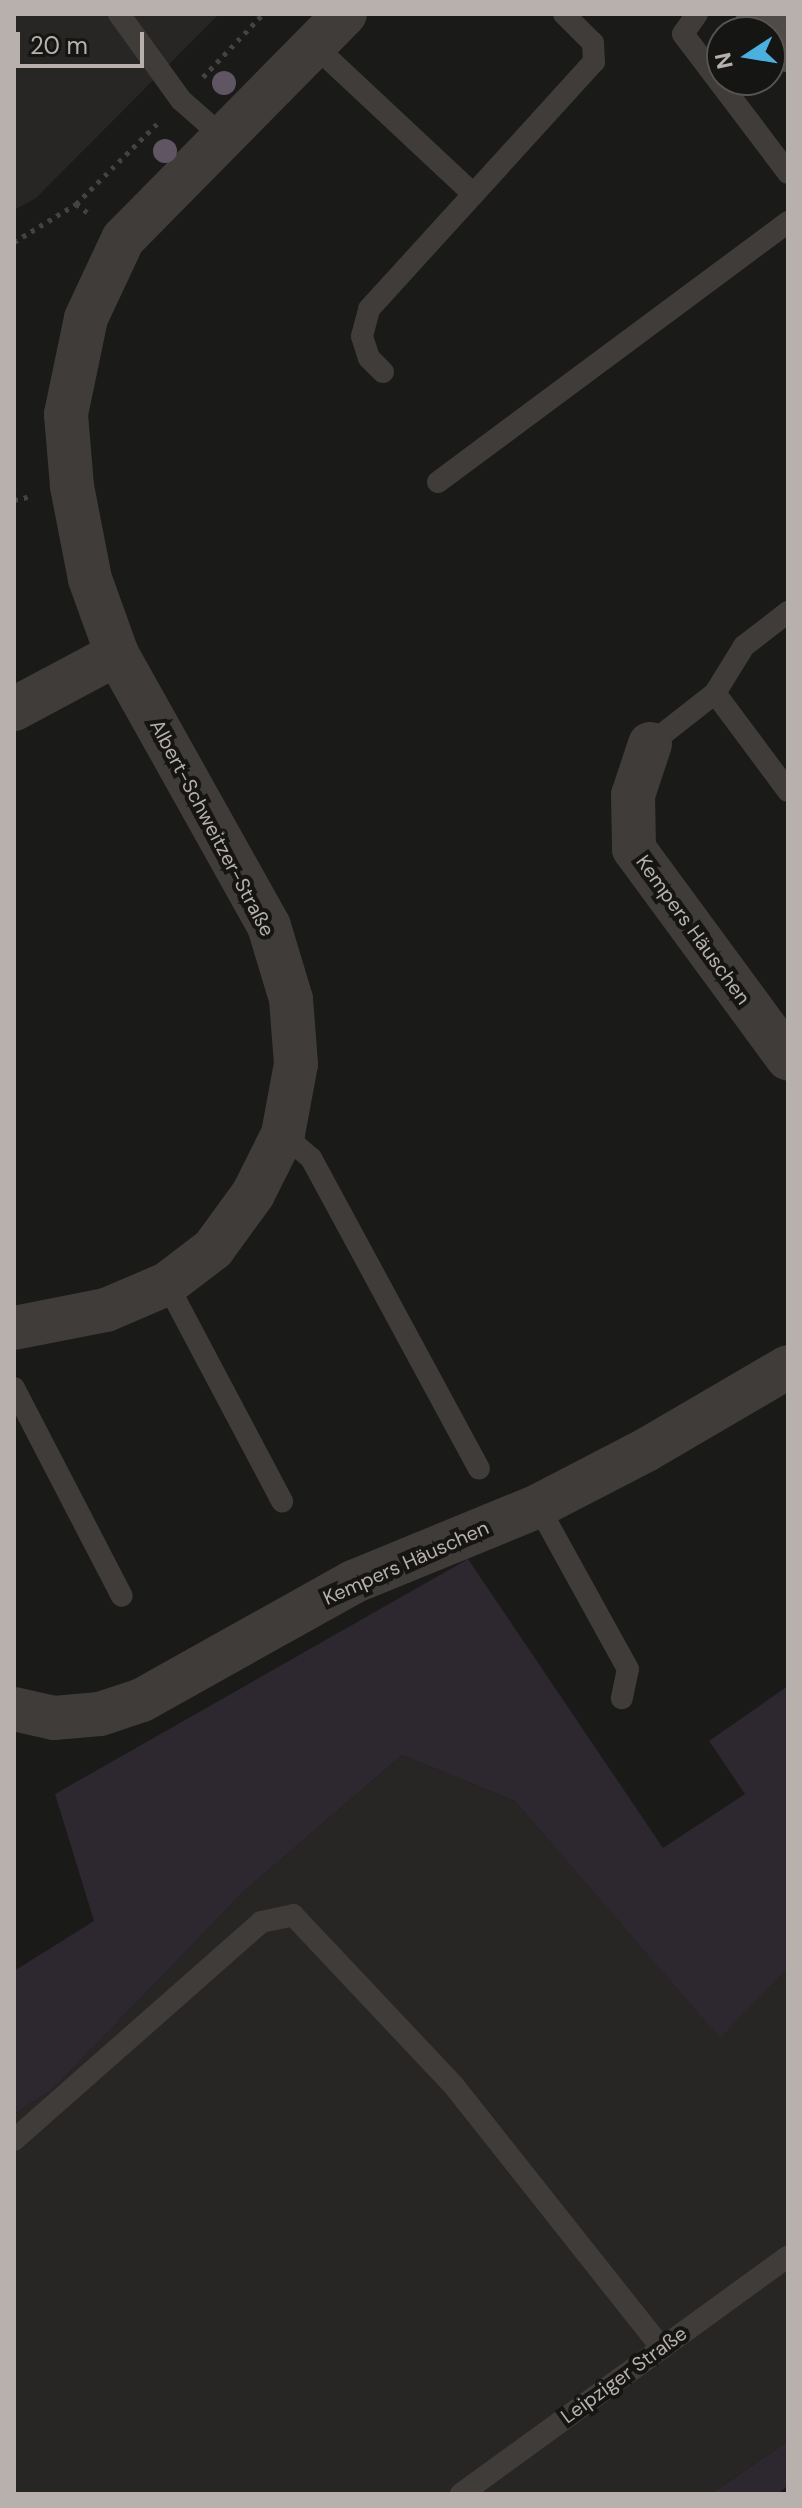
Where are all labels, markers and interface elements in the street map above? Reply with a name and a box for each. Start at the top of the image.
scale bar [20,16,148,66]
north arrow [706,16,786,96]
text: 20 m [30,30,88,61]
text: N [708,50,740,72]
street label: Albert-Schweitzer-Straße [145,716,279,940]
street label: Kempers Häuschen [631,851,755,1009]
street label: Kempers Häuschen [320,1516,492,1610]
street label: Leipziger Straße [556,2321,692,2429]

